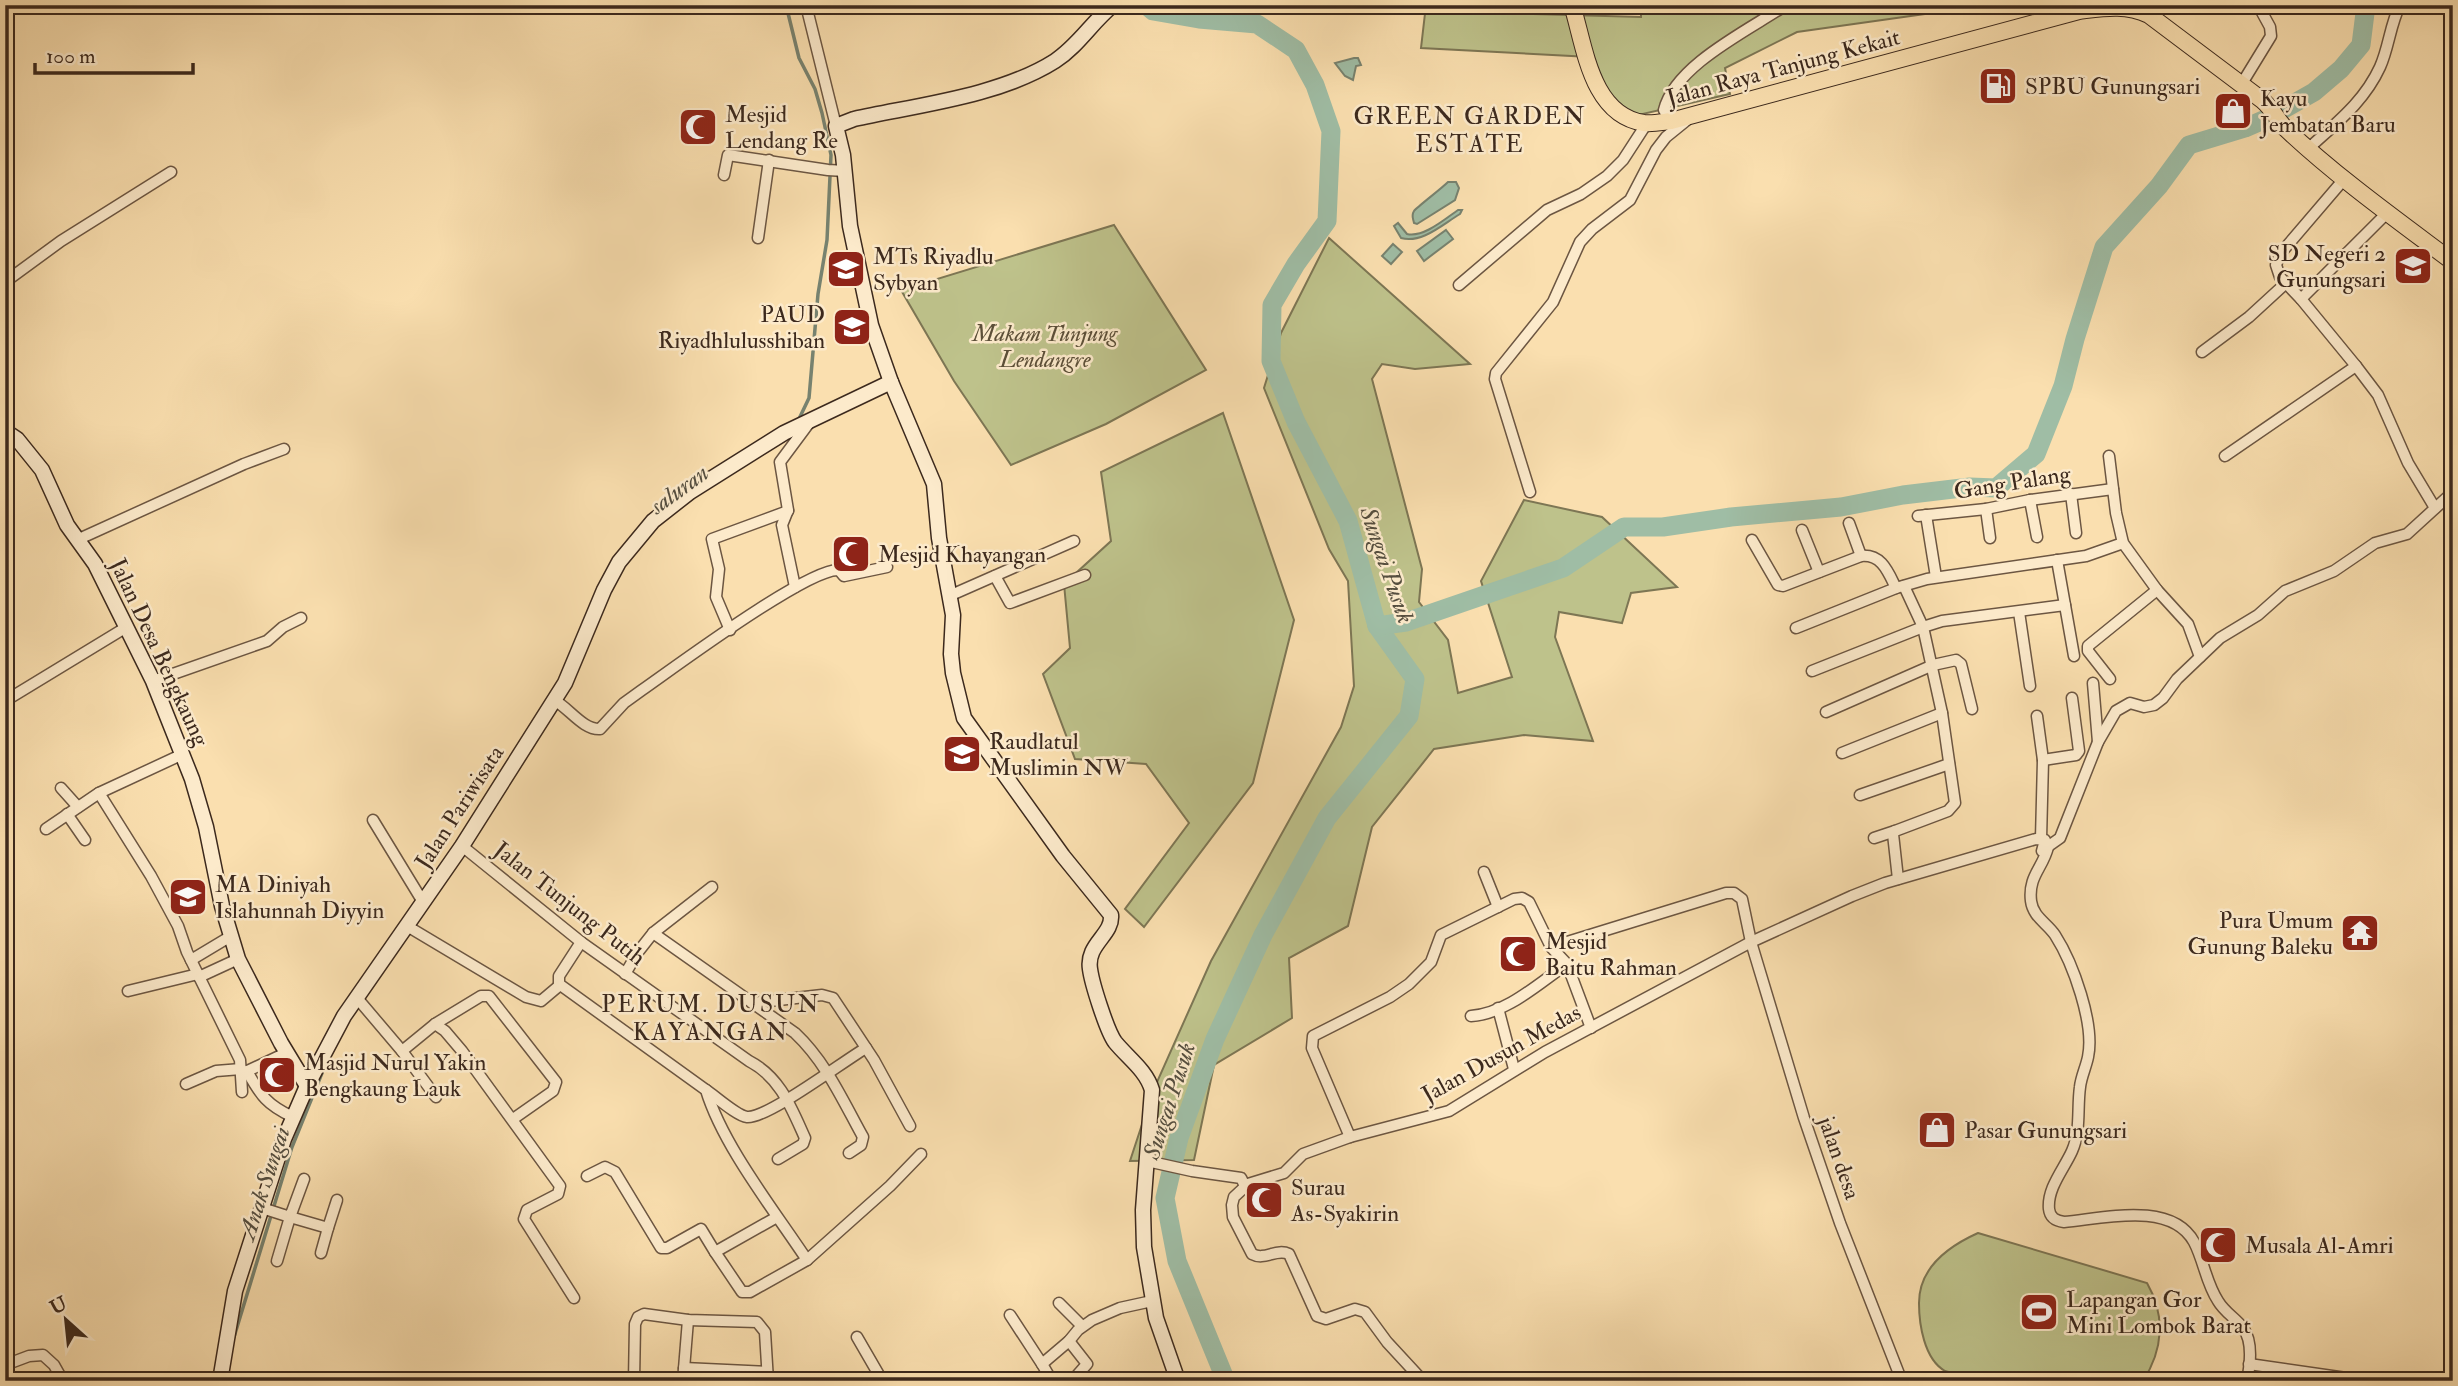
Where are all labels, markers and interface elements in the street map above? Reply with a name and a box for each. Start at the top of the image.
street label: Jalan Raya Tanjung Kekait [1662,22,1903,113]
scale bar [35,32,192,76]
text: 100 m [46,43,96,70]
fuel station icon: SPBU Gunungsari [1977,65,2019,107]
place label: SPBU Gunungsari [2025,72,2200,101]
place label: Kayu Jembatan Baru [2259,84,2396,139]
shop icon: Kayu Jembatan Baru [2212,90,2254,132]
place label: Mesjid Lendang Re [725,100,838,155]
district label: GREEN GARDEN ESTATE [1353,101,1587,160]
mosque icon: Mesjid Lendang Re [677,106,719,148]
place label: SD Negeri 2 Gunungsari [2268,239,2386,294]
place label: MTs Riyadlu Sybyan [873,242,994,297]
school or university icon: SD Negeri 2 Gunungsari [2392,245,2434,287]
school or university icon: MTs Riyadlu Sybyan [825,248,867,290]
place label: PAUD Riyadhlulusshiban [658,300,825,355]
school or university icon: PAUD Riyadhlulusshiban [831,306,873,348]
park label: Makam Tunjung Lendangre [971,319,1119,374]
water label: saluran [643,458,715,522]
street label: Gang Palang [1952,459,2073,506]
water label: Sungai Pusuk [1352,502,1421,628]
mosque icon: Mesjid Khayangan [830,533,872,575]
place label: Mesjid Khayangan [878,540,1046,569]
street label: Jalan Desa Bengkaung [103,553,216,751]
place label: Raudlatul Muslimin NW [989,727,1129,782]
school or university icon: Raudlatul Muslimin NW [941,733,983,775]
street label: Jalan Pariwisata [408,739,510,875]
street label: Jalan Tunjung Putih [487,834,651,972]
place label: MA Diniyah Islahunnah Diyyin [215,870,384,925]
school or university icon: MA Diniyah Islahunnah Diyyin [167,876,209,918]
place label: Pura Umum Gunung Baleku [2187,906,2333,961]
temple icon: Pura Umum Gunung Baleku [2339,912,2381,954]
place label: Mesjid Baitu Rahman [1545,927,1677,982]
mosque icon: Mesjid Baitu Rahman [1497,933,1539,975]
district label: PERUM. DUSUN KAYANGAN [601,989,821,1048]
street label: Jalan Dusun Medas [1416,998,1586,1110]
water label: Sungai Pusuk [1136,1039,1203,1165]
place label: Masjid Nurul Yakin Bengkaung Lauk [304,1048,486,1103]
mosque icon: Masjid Nurul Yakin Bengkaung Lauk [256,1054,298,1096]
street label: jalan desa [1811,1109,1867,1204]
shop icon: Pasar Gunungsari [1916,1109,1958,1151]
place label: Pasar Gunungsari [1964,1116,2127,1145]
water label: Anak Sungai [231,1122,297,1247]
place label: Surau As-Syakirin [1290,1173,1399,1228]
mosque icon: Surau As-Syakirin [1243,1179,1285,1221]
mosque icon: Musala Al-Amri [2197,1224,2239,1266]
place label: Musala Al-Amri [2245,1231,2394,1260]
north arrow [32,1284,102,1354]
place label: Lapangan Gor Mini Lombok Barat [2066,1285,2251,1340]
text: U [46,1291,71,1320]
sports icon: Lapangan Gor Mini Lombok Barat [2018,1291,2060,1333]

